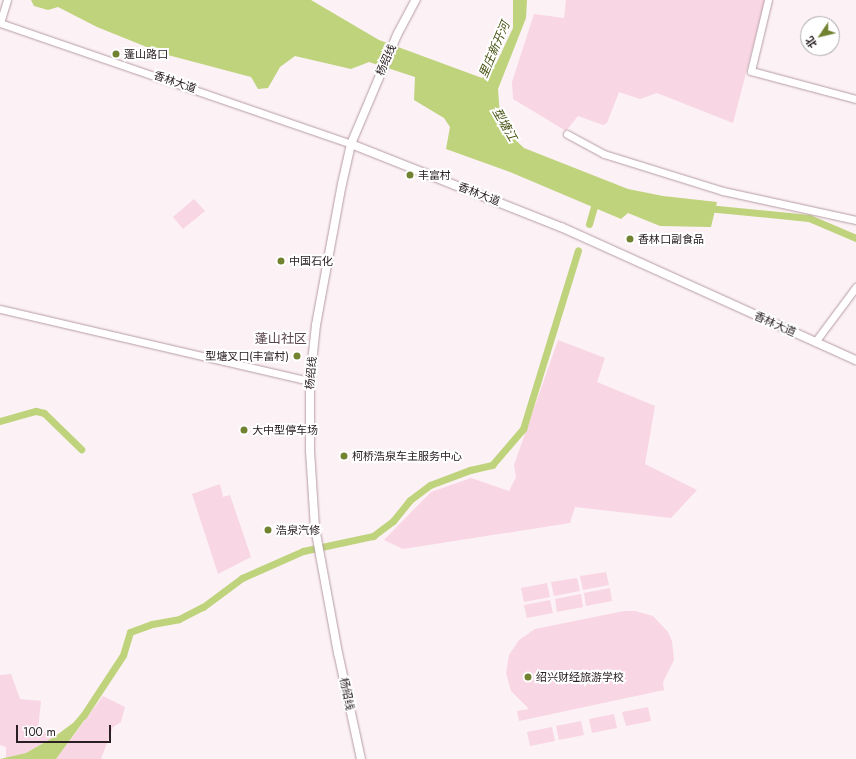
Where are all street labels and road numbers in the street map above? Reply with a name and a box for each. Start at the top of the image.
street label: 杨绍线 [373,42,399,78]
street label: 香林大道 [152,69,198,95]
street label: 香林大道 [456,180,502,208]
street label: 香林大道 [752,309,798,339]
street label: 杨绍线 [303,356,319,390]
street label: 杨绍线 [337,676,357,712]

